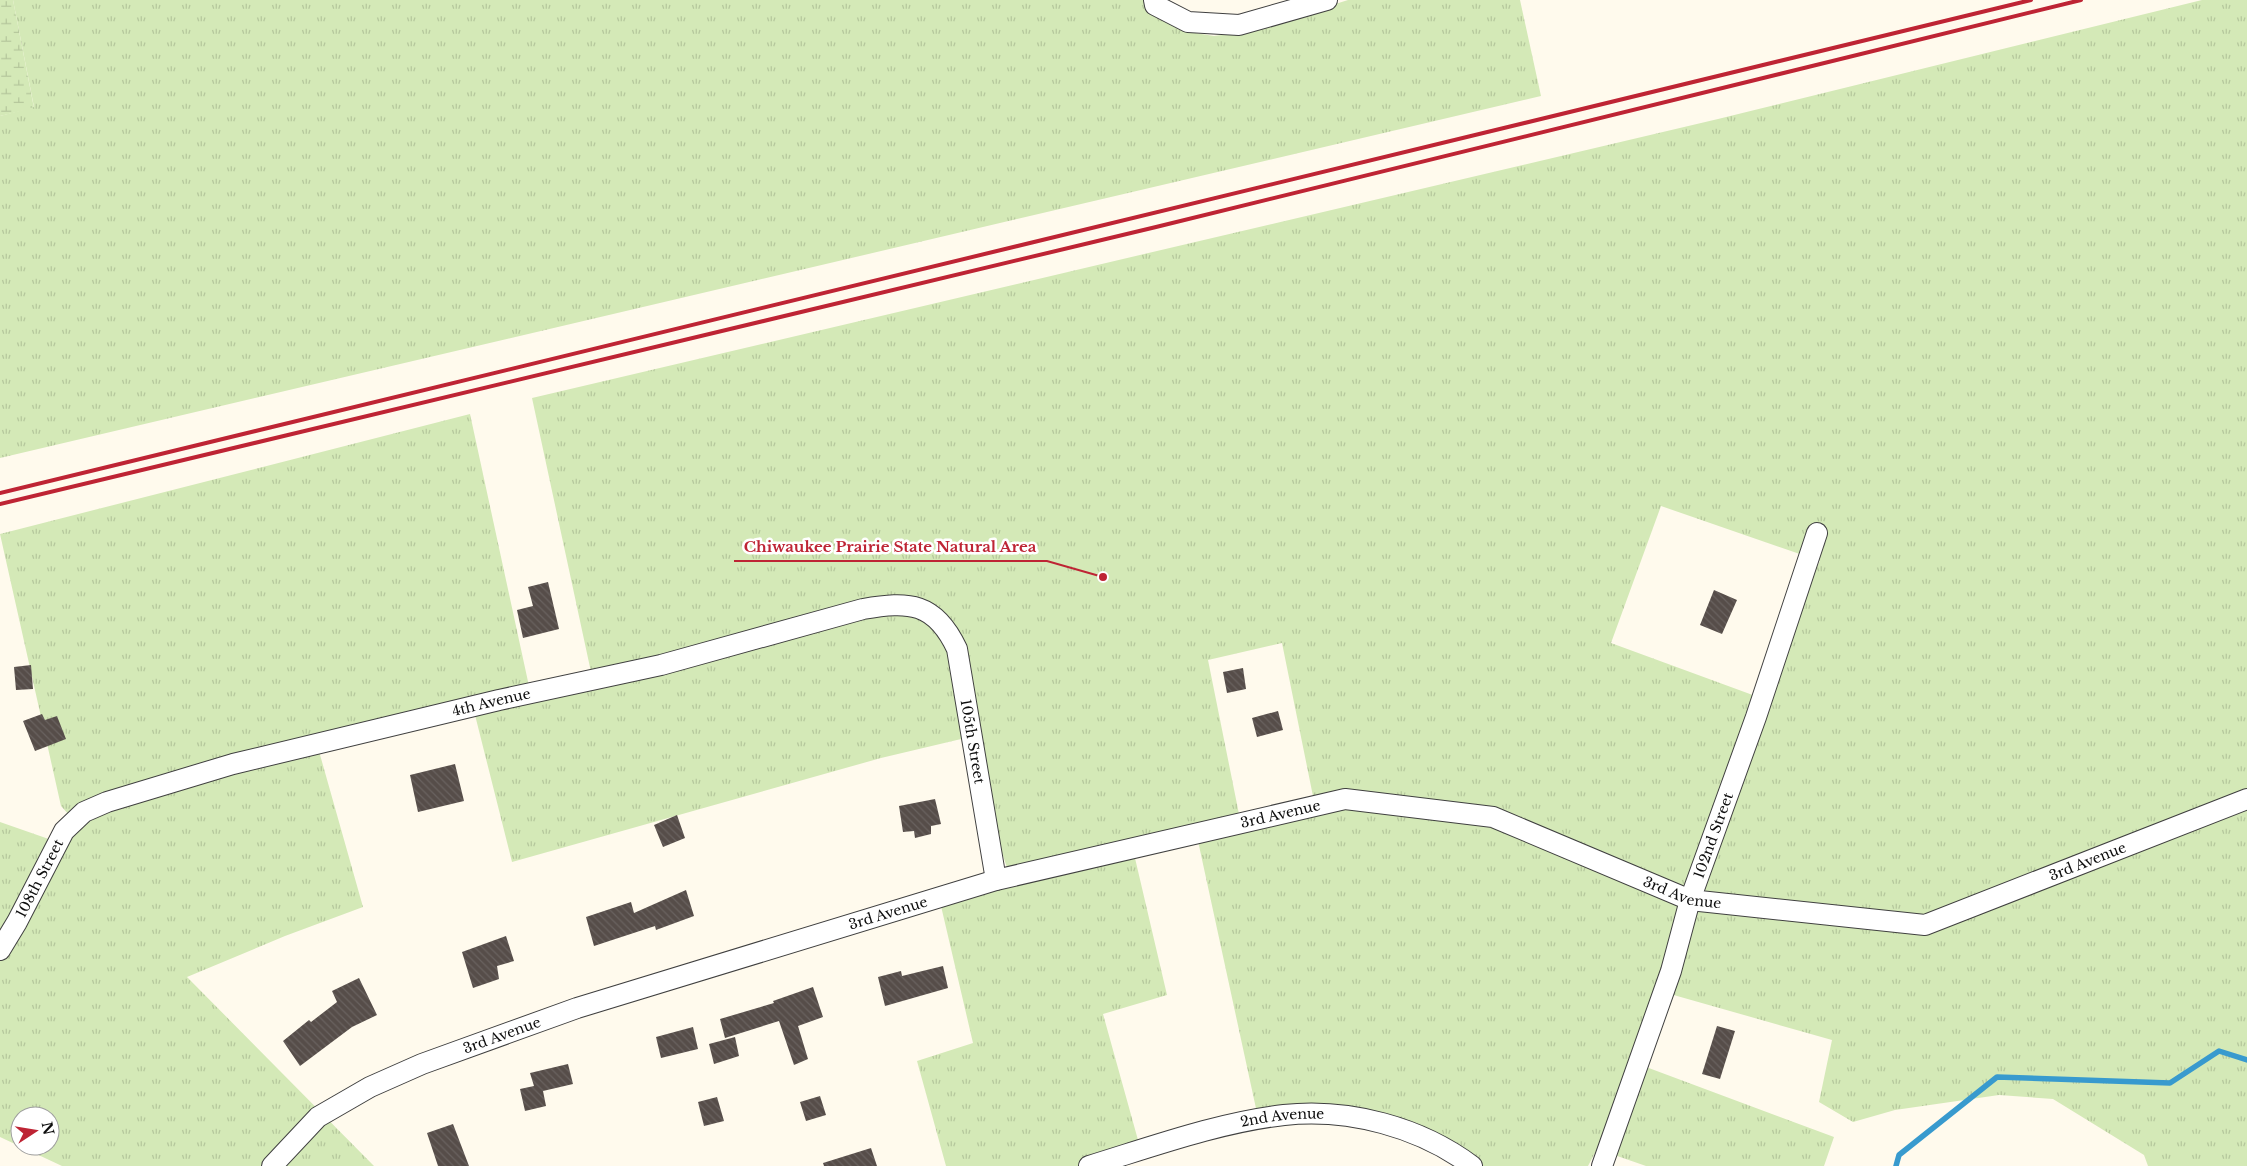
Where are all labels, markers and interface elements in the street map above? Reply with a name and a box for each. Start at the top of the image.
callout: Chiwaukee Prairie State Natural Area [734,531,1047,561]
text: Chiwaukee Prairie State Natural Area [744,537,1037,556]
street label: 4th Avenue [450,684,532,720]
street label: 105th Street [957,698,989,786]
street label: 102nd Street [1690,789,1737,881]
street label: 3rd Avenue [1239,796,1322,832]
street label: 108th Street [12,835,68,921]
street label: 3rd Avenue [2046,838,2129,885]
street label: 3rd Avenue [1641,872,1722,912]
street label: 3rd Avenue [846,893,929,934]
street label: 3rd Avenue [460,1013,543,1057]
street label: 2nd Avenue [1239,1105,1325,1131]
north arrow [10,1106,60,1156]
text: N [38,1120,58,1137]

